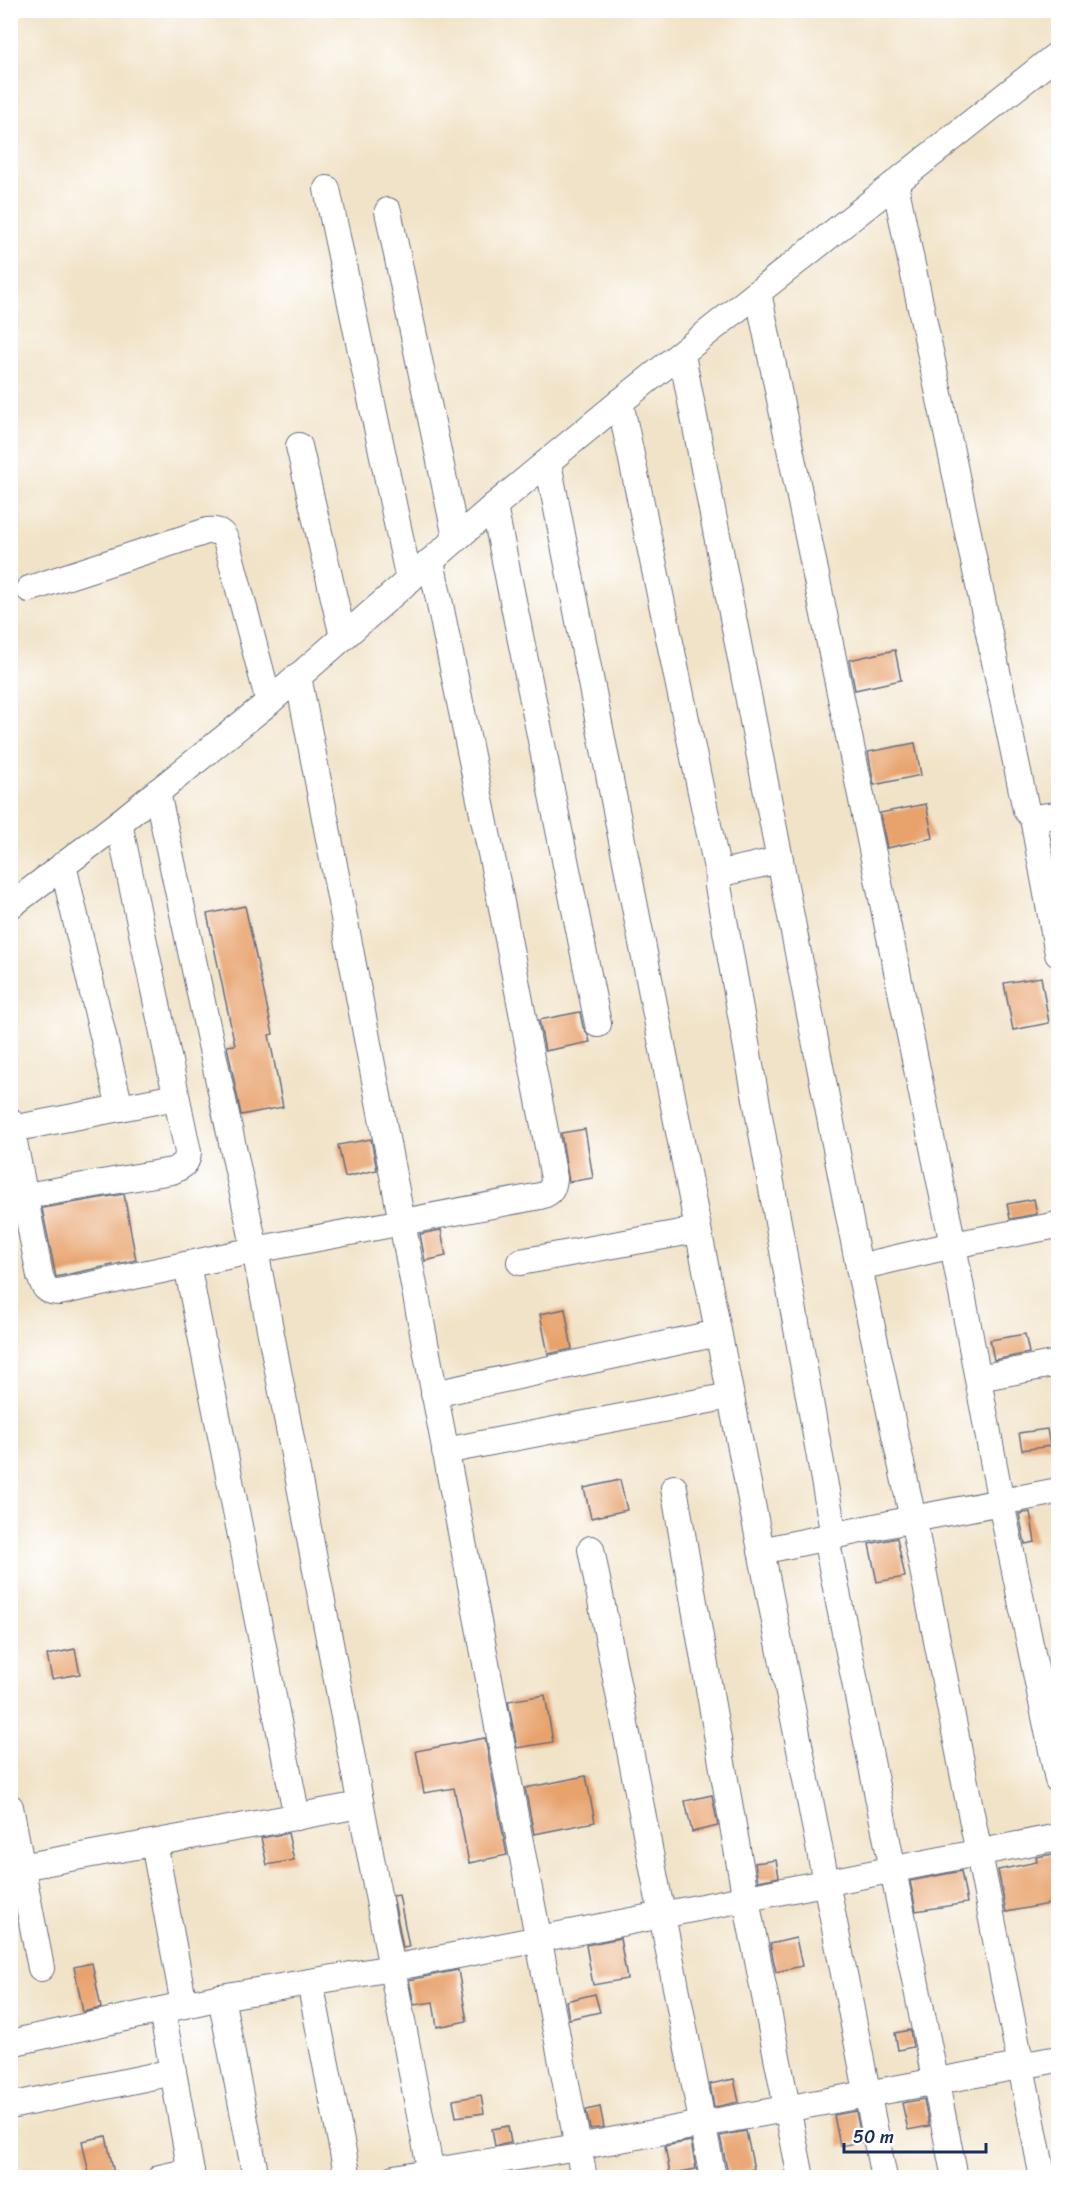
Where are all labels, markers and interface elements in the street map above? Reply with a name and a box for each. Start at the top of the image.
scale bar [844,2116,986,2154]
text: 50 m [853,2121,894,2153]

